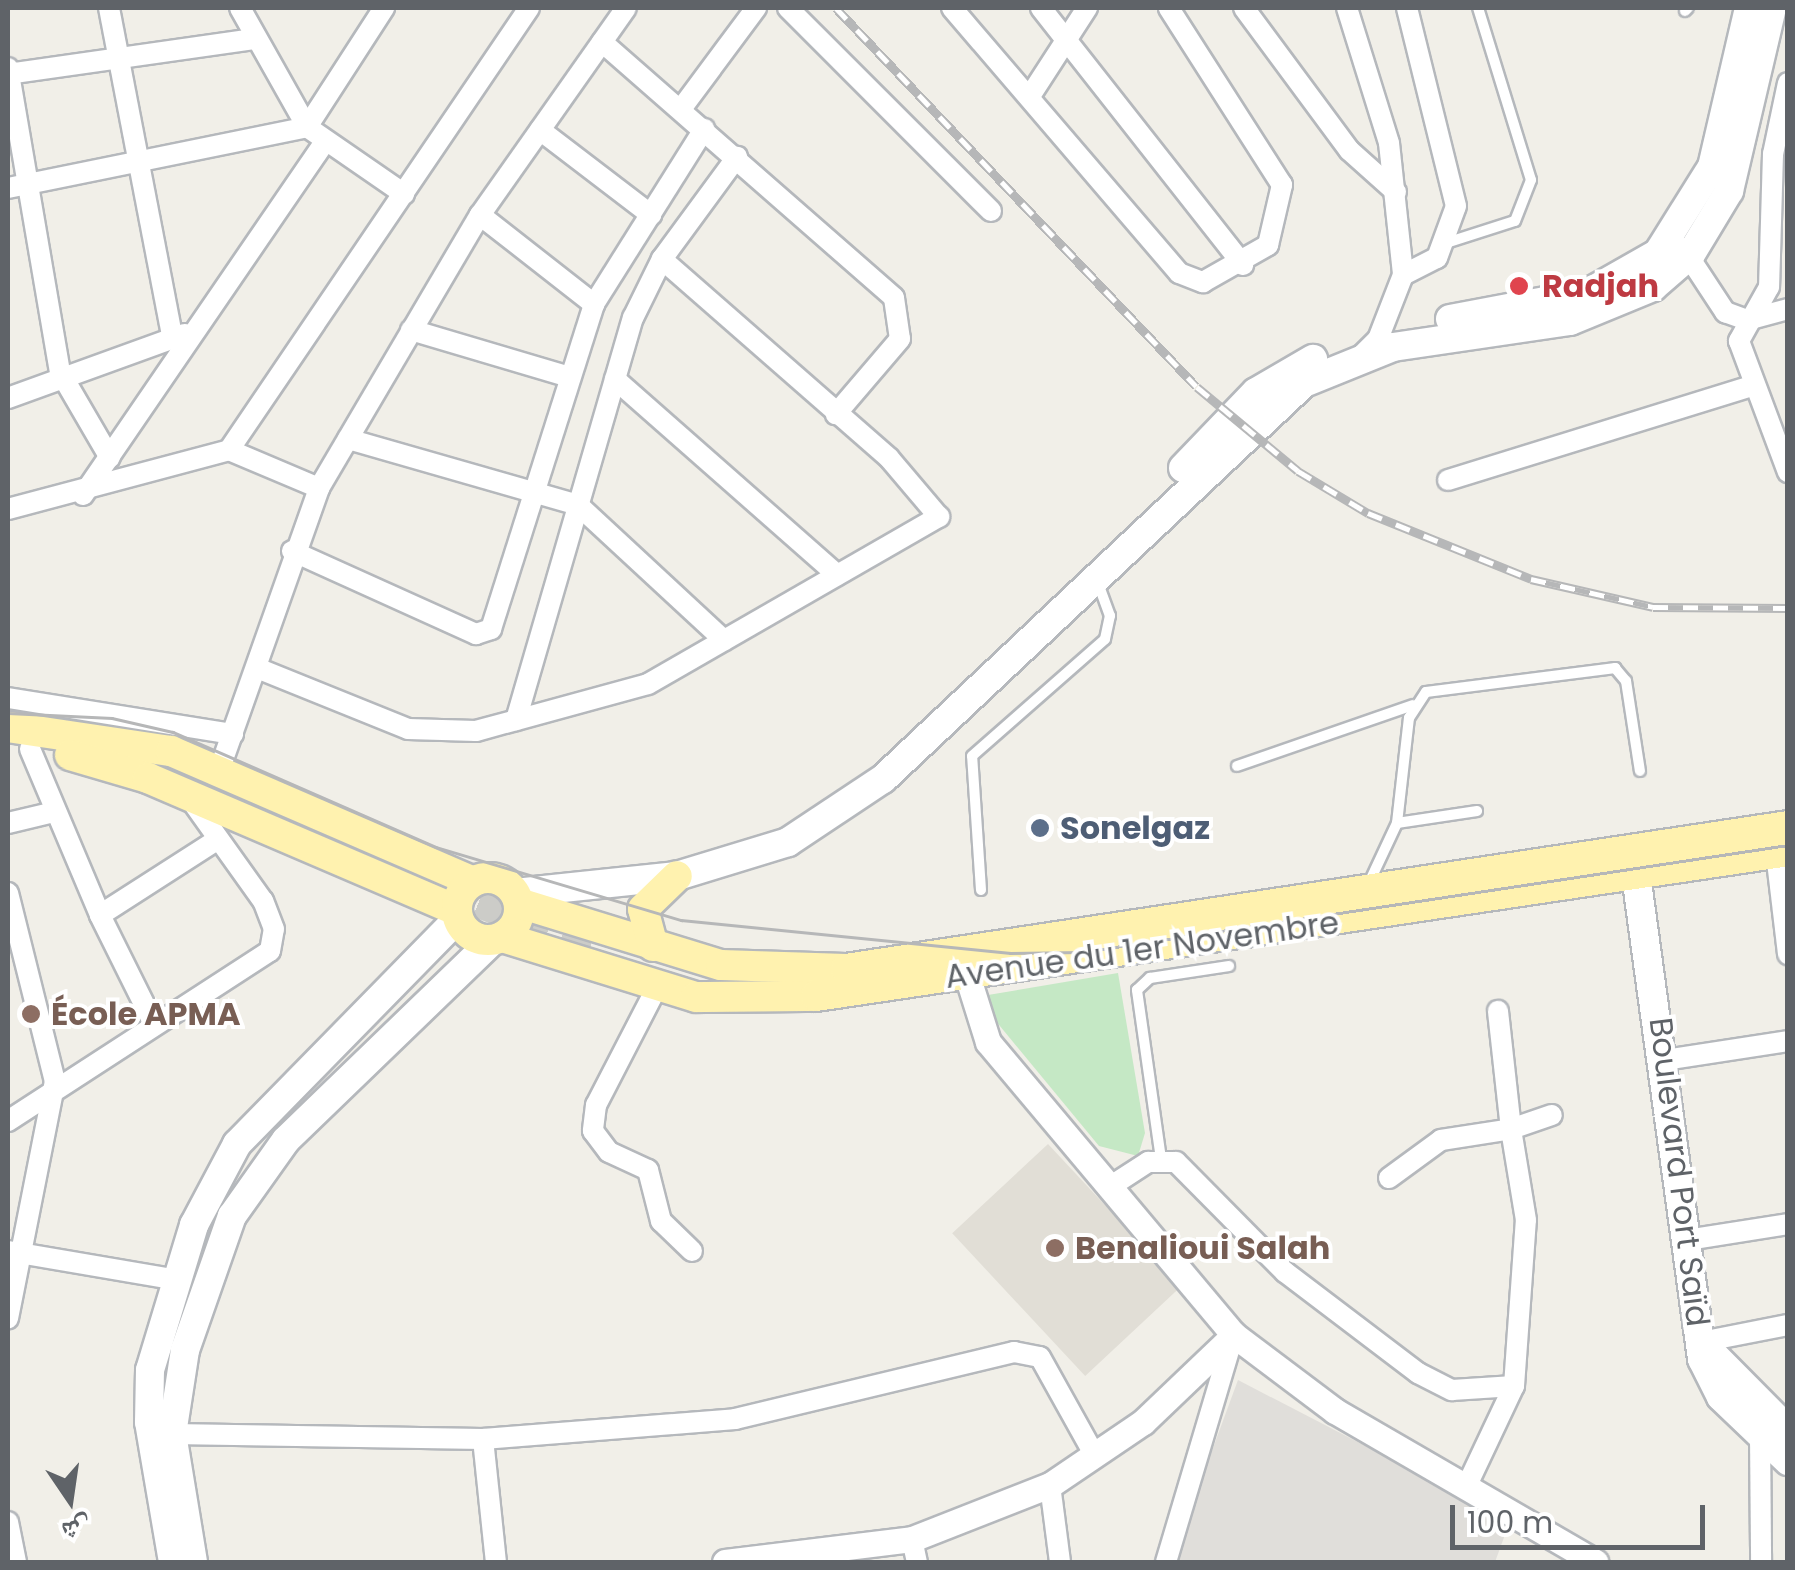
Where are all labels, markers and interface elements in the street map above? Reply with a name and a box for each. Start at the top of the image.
place label: Radjah [1542,267,1659,305]
marker: Radjah [1506,273,1532,299]
place label: Sonelgaz [1060,809,1210,847]
marker: Sonelgaz [1029,817,1051,839]
street label: Avenue du 1er Novembre [943,903,1341,997]
place label: École APMA [51,995,241,1033]
marker: École APMA [20,1003,42,1025]
street label: Boulevard Port Saïd [1641,1015,1717,1329]
place label: Benalioui Salah [1075,1229,1330,1267]
marker: Benalioui Salah [1044,1237,1066,1259]
north arrow [20,1450,120,1550]
scale bar [1455,1485,1710,1547]
text: 100 m [1467,1501,1553,1544]
text: ش [58,1507,96,1552]

